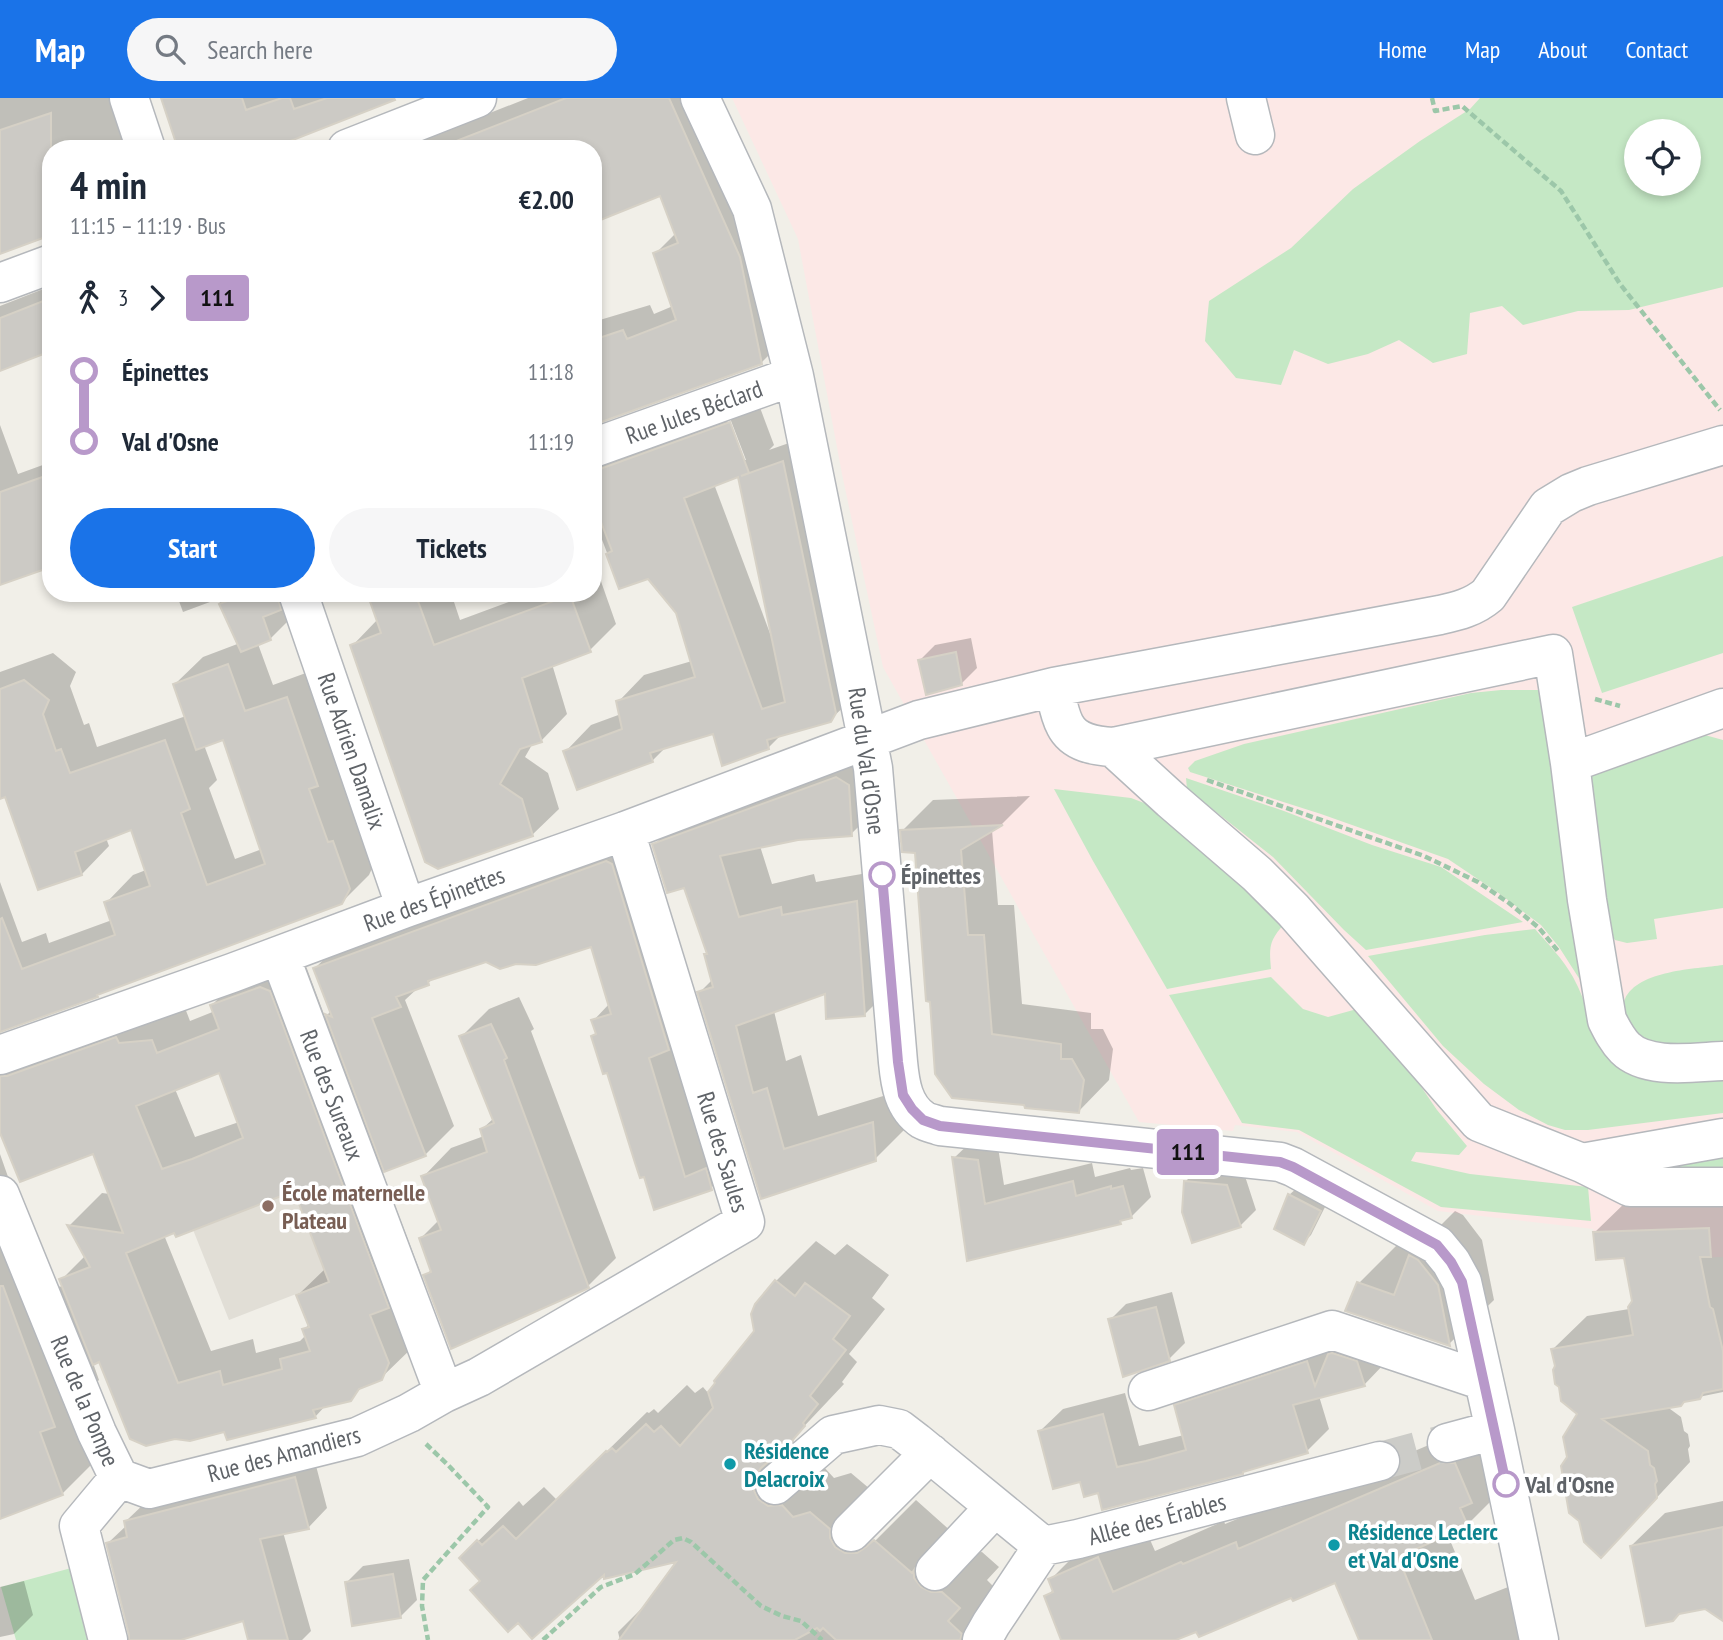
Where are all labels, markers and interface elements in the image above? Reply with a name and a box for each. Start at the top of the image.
search box [127,18,617,81]
text: Map [35,28,85,71]
icon: search [151,30,189,68]
text: Search here [207,33,313,66]
text: Home [1378,34,1427,65]
text: Map [1465,34,1500,65]
text: About [1538,34,1587,65]
text: Contact [1625,34,1688,65]
map controls [1624,119,1701,196]
button: locate [1624,119,1701,196]
text: 4 min [70,160,147,209]
text: €2.00 [519,183,574,216]
text: 11:15 – 11:19 · Bus [70,211,226,240]
icon: walk [70,279,108,317]
icon: forward [138,279,176,317]
text: 111 [200,282,235,313]
text: 3 [118,283,128,312]
text: Épinettes [122,355,209,388]
text: 11:18 [528,357,574,386]
street label: Rue Jules Béclard [621,373,767,451]
text: Val d'Osne [122,425,219,458]
text: 11:19 [528,427,574,456]
button: Start [70,508,315,588]
button: Tickets [329,508,574,588]
street label: Rue Adrien Damalix [311,669,393,833]
street label: Rue du Val d'Osne [841,685,893,837]
street label: Rue des Épinettes [359,859,509,939]
place label: Épinettes [901,860,981,891]
marker: Épinettes [869,862,895,888]
street label: Rue des Sureaux [293,1025,371,1165]
street label: Rue des Saules [690,1088,756,1216]
line badge: 111 [1148,1129,1228,1175]
text: 111 [1171,1136,1205,1167]
place label: École maternelle Plateau [282,1177,425,1236]
marker: École maternelle Plateau [260,1198,276,1214]
street label: Rue de la Pompe [44,1331,126,1471]
street label: Rue des Amandiers [204,1419,364,1489]
place label: Résidence Delacroix [744,1435,829,1494]
marker: Résidence Delacroix [722,1456,738,1472]
place label: Val d'Osne [1524,1469,1614,1500]
marker: Val d'Osne [1493,1471,1519,1497]
street label: Allée des Érables [1085,1486,1229,1552]
place label: Résidence Leclerc et Val d'Osne [1348,1516,1499,1575]
marker: Résidence Leclerc et Val d'Osne [1326,1537,1342,1553]

